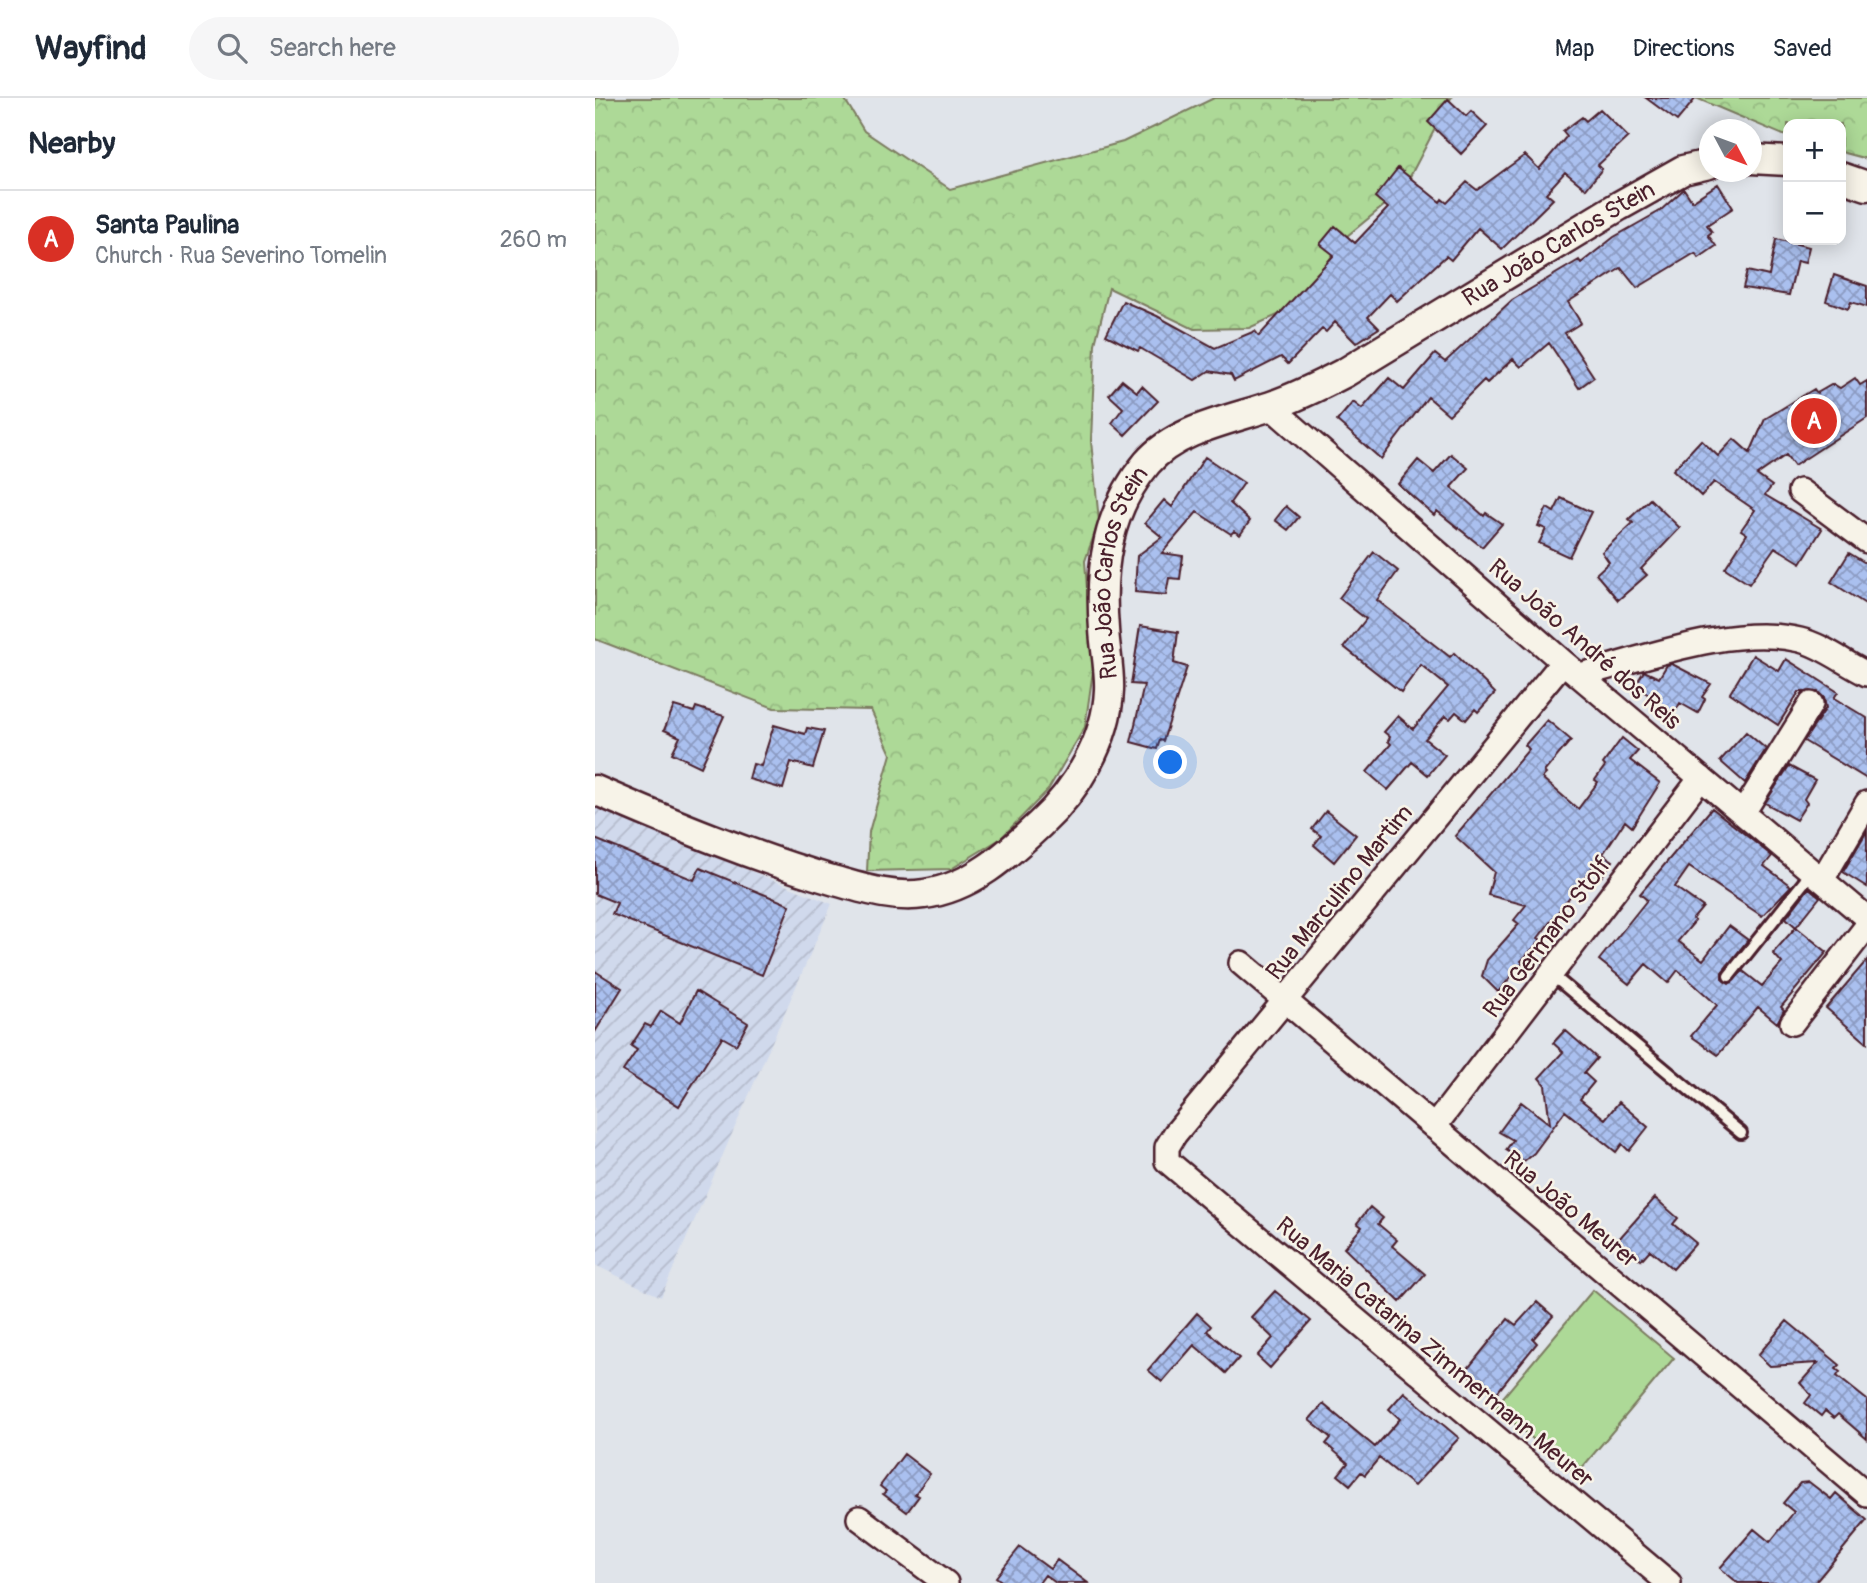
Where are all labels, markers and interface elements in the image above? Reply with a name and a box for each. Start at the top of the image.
search box [189,17,679,80]
text: Wayfind [35,28,147,69]
icon: search [213,29,251,67]
text: Search here [269,32,396,64]
text: Map [1555,34,1595,63]
text: Directions [1633,34,1734,63]
text: Saved [1772,34,1832,63]
north arrow [1699,119,1762,182]
map controls [1783,119,1846,245]
button: + [1783,119,1846,182]
text: Nearby [28,125,115,162]
street label: Rua João Carlos Stein [1457,175,1660,313]
button: − [1783,182,1846,245]
text: Santa Paulina [95,209,239,241]
text: A [44,225,58,254]
text: 260 m [500,225,567,254]
text: Church · Rua Severino Tomelin [95,241,387,270]
pin: A [1791,395,1837,447]
street label: Rua João Carlos Stein [1089,461,1155,681]
street label: Rua João André dos Reis [1483,553,1687,736]
your location [1153,745,1187,779]
street label: Rua Marculino Martim [1260,799,1419,986]
street label: Rua Germano Stolf [1477,851,1618,1024]
street label: Rua João Meurer [1497,1145,1644,1274]
street label: Rua Maria Catarina Zimmermann Meurer [1270,1211,1600,1494]

